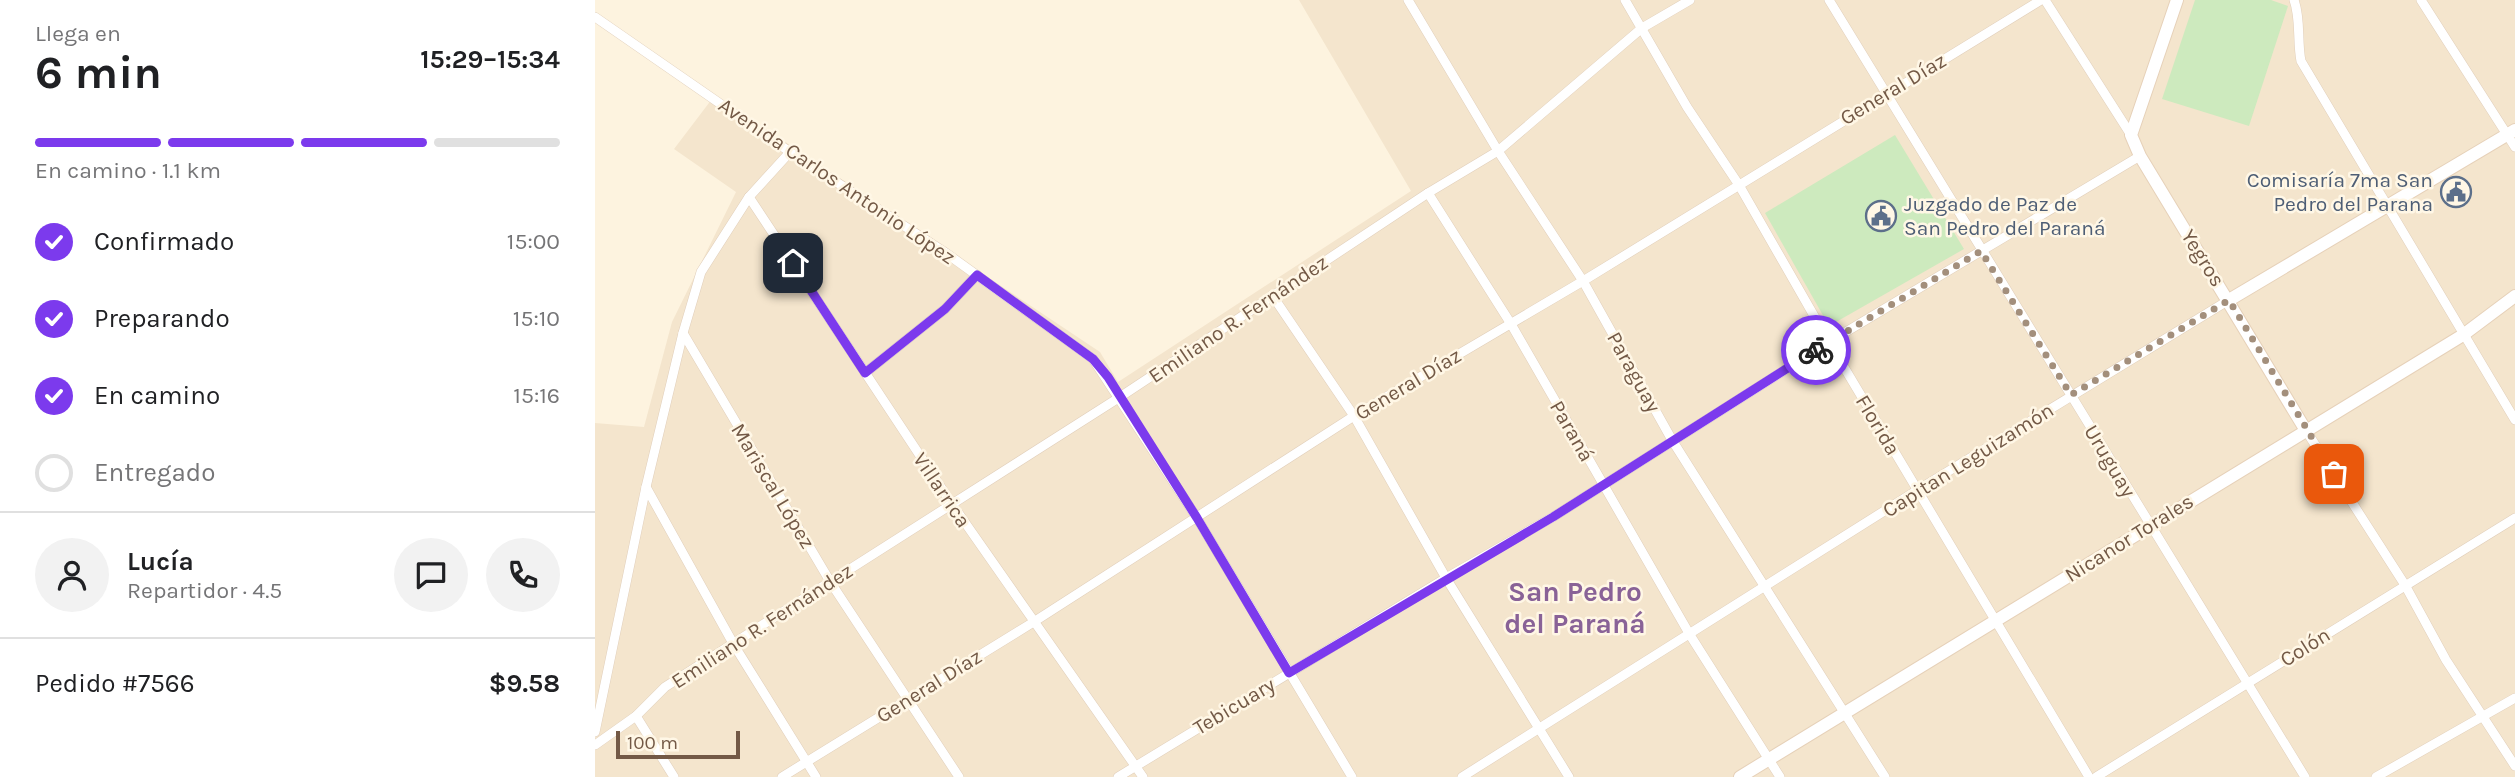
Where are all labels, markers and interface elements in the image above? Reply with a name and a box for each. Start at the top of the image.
text: Llega en [35,20,121,47]
text: 15:29–15:34 [420,44,560,75]
text: 6 min [35,46,162,100]
street label: General Díaz [1836,48,1950,130]
street label: Avenida Carlos Antonio López [714,93,960,269]
text: En camino · 1.1 km [35,157,221,184]
place label: Comisaría 7ma San Pedro del Parana [2247,168,2433,216]
public building icon: Comisaría 7ma San Pedro del Parana [2439,175,2473,209]
place label: Juzgado de Paz de San Pedro del Paraná [1904,192,2105,240]
public building icon: Juzgado de Paz de San Pedro del Paraná [1864,199,1898,233]
icon: check [35,223,73,261]
street label: Yegros [2176,225,2230,291]
text: Confirmado [94,226,234,257]
text: 15:00 [507,228,560,255]
pin [763,233,823,293]
icon: home [774,244,812,282]
street label: Emiliano R. Fernández [1144,250,1332,388]
icon: check [35,300,73,338]
text: Preparando [94,303,230,334]
text: 15:10 [513,305,560,332]
courier [1781,315,1851,385]
street label: Paraguay [1602,328,1666,417]
icon: bike [1797,331,1835,369]
street label: General Díaz [1351,343,1465,425]
icon: check [35,377,73,415]
text: En camino [94,380,220,411]
text: 15:16 [513,382,560,409]
street label: Florida [1851,390,1905,460]
street label: Paraná [1545,396,1599,466]
street label: Capitan Leguizamón [1878,398,2058,522]
street label: Mariscal López [726,419,820,553]
street label: Uruguay [2079,421,2141,502]
pin [2304,444,2364,504]
street label: Villarrica [908,448,976,532]
icon: bag [2315,455,2353,493]
text: Entregado [94,457,215,488]
street label: Nicanor Torales [2060,489,2198,587]
button: person [35,538,109,612]
button: chat [394,538,468,612]
button: phone [486,538,560,612]
text: Lucía [127,546,194,577]
street label: Emiliano R. Fernández [667,558,857,694]
district label: San Pedro del Paraná [1504,575,1646,640]
text: Repartidor · 4.5 [127,577,282,604]
street label: Colón [2276,622,2334,672]
street label: General Díaz [872,644,986,728]
text: Pedido #7566 [35,668,195,699]
text: $9.58 [489,668,560,699]
street label: Tebicuary [1189,672,1279,740]
scale bar [616,728,740,760]
text: 100 m [627,732,678,754]

